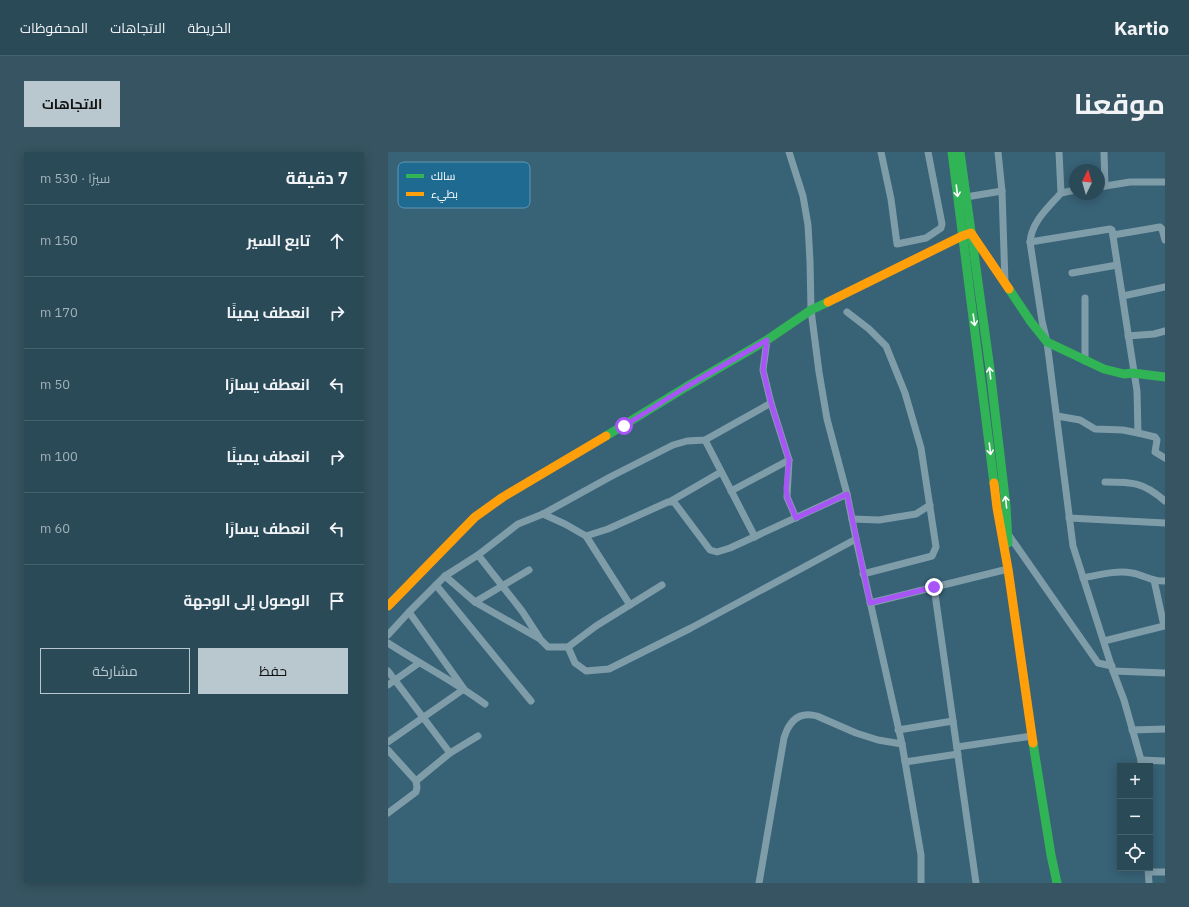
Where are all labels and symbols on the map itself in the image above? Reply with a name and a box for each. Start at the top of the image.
legend [398,162,530,208]
north arrow [1069,164,1105,200]
text: سالك [431,169,455,183]
one-way arrow [953,184,960,197]
text: بطيء [431,187,458,203]
one-way arrow [970,313,978,326]
one-way arrow [986,367,994,380]
route start [615,417,633,435]
one-way arrow [986,442,994,455]
one-way arrow [1002,496,1009,509]
route end [925,578,943,596]

